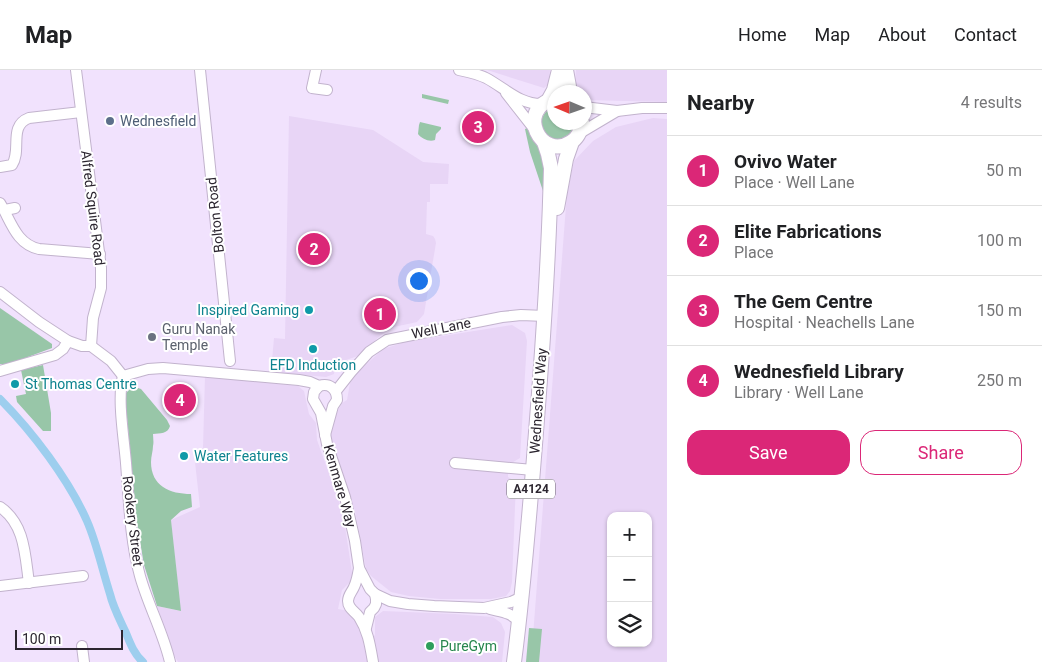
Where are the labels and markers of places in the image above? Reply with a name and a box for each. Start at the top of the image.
pin: 3 [462,108,494,146]
place label: Wednesfield [120,113,196,129]
marker: Wednesfield [104,115,116,127]
pin: 2 [298,230,330,268]
pin: 1 [364,295,396,333]
place label: Inspired Gaming [197,302,299,318]
marker: Inspired Gaming [303,304,315,316]
place label: Guru Nanak Temple [162,321,236,353]
marker: Guru Nanak Temple [146,331,158,343]
marker: EFD Induction [307,343,319,355]
place label: EFD Induction [270,357,356,373]
place label: St Thomas Centre [25,376,137,392]
marker: St Thomas Centre [9,378,21,390]
pin: 4 [164,381,196,419]
place label: Water Features [194,448,288,464]
marker: Water Features [178,450,190,462]
place label: PureGym [440,638,497,654]
marker: PureGym [424,640,436,652]

